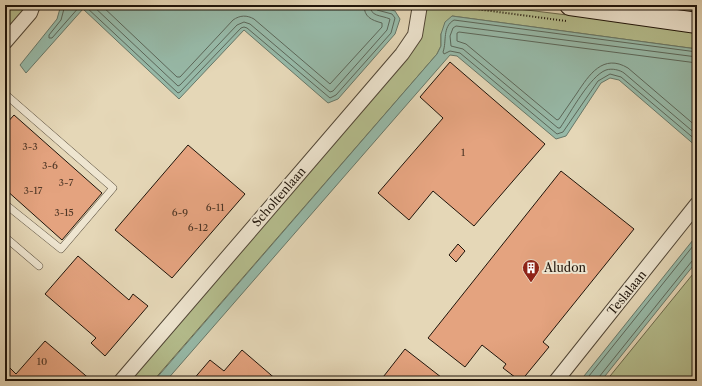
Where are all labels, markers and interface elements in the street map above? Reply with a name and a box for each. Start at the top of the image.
house number: 3-3 [22,140,38,153]
house number: 1 [461,146,466,159]
house number: 3-6 [42,159,58,172]
street label: Scholtenlaan [249,163,309,230]
house number: 3-7 [59,176,73,189]
house number: 3-17 [23,184,43,197]
house number: 6-11 [206,201,225,214]
house number: 3-15 [54,206,74,219]
house number: 6-9 [172,206,188,219]
house number: 6-12 [188,221,208,234]
building icon: Aludon [521,258,541,283]
place label: Aludon [543,260,587,275]
street label: Teslalaan [604,267,650,318]
house number: 10 [37,355,47,368]

